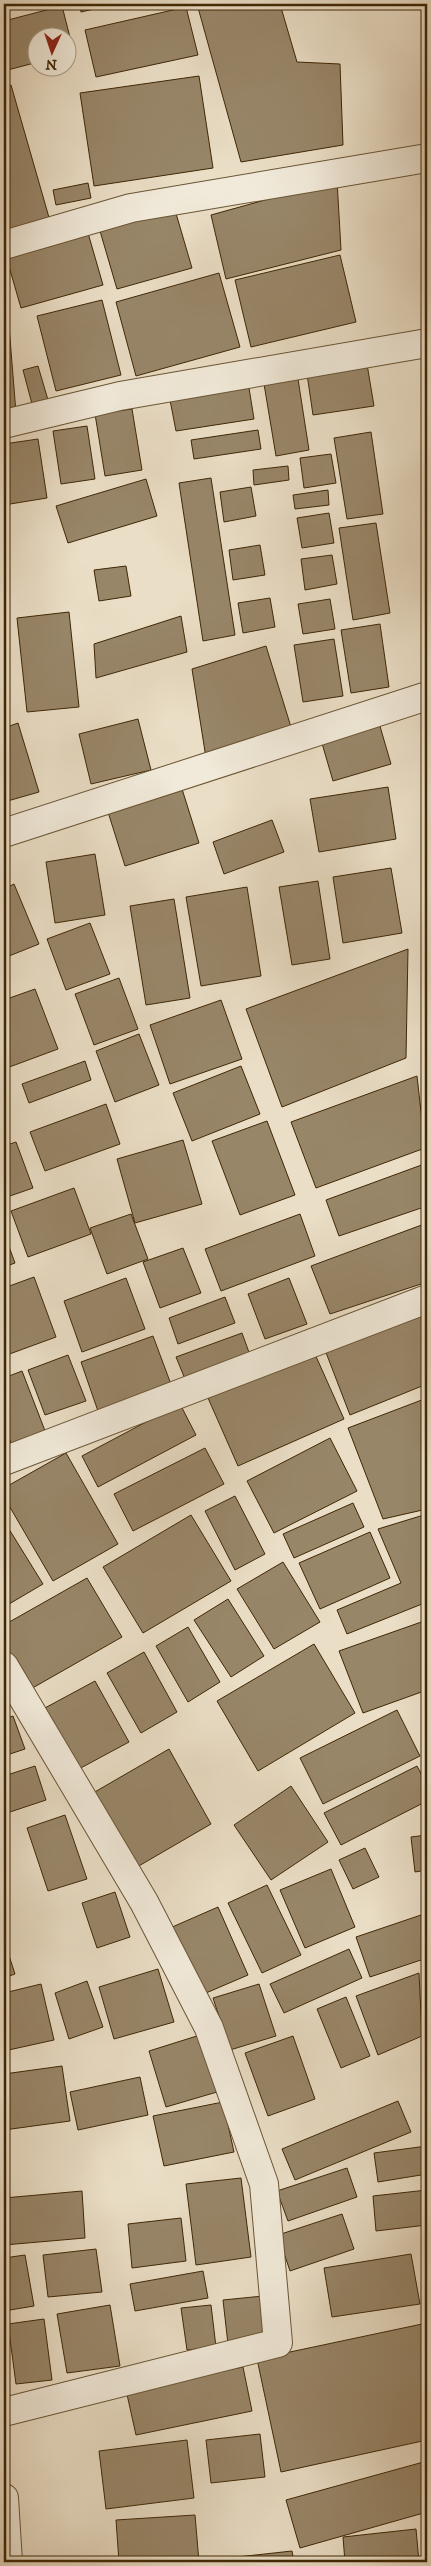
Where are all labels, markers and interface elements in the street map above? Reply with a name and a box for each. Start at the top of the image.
north arrow [28,28,78,78]
text: N [45,55,58,73]

